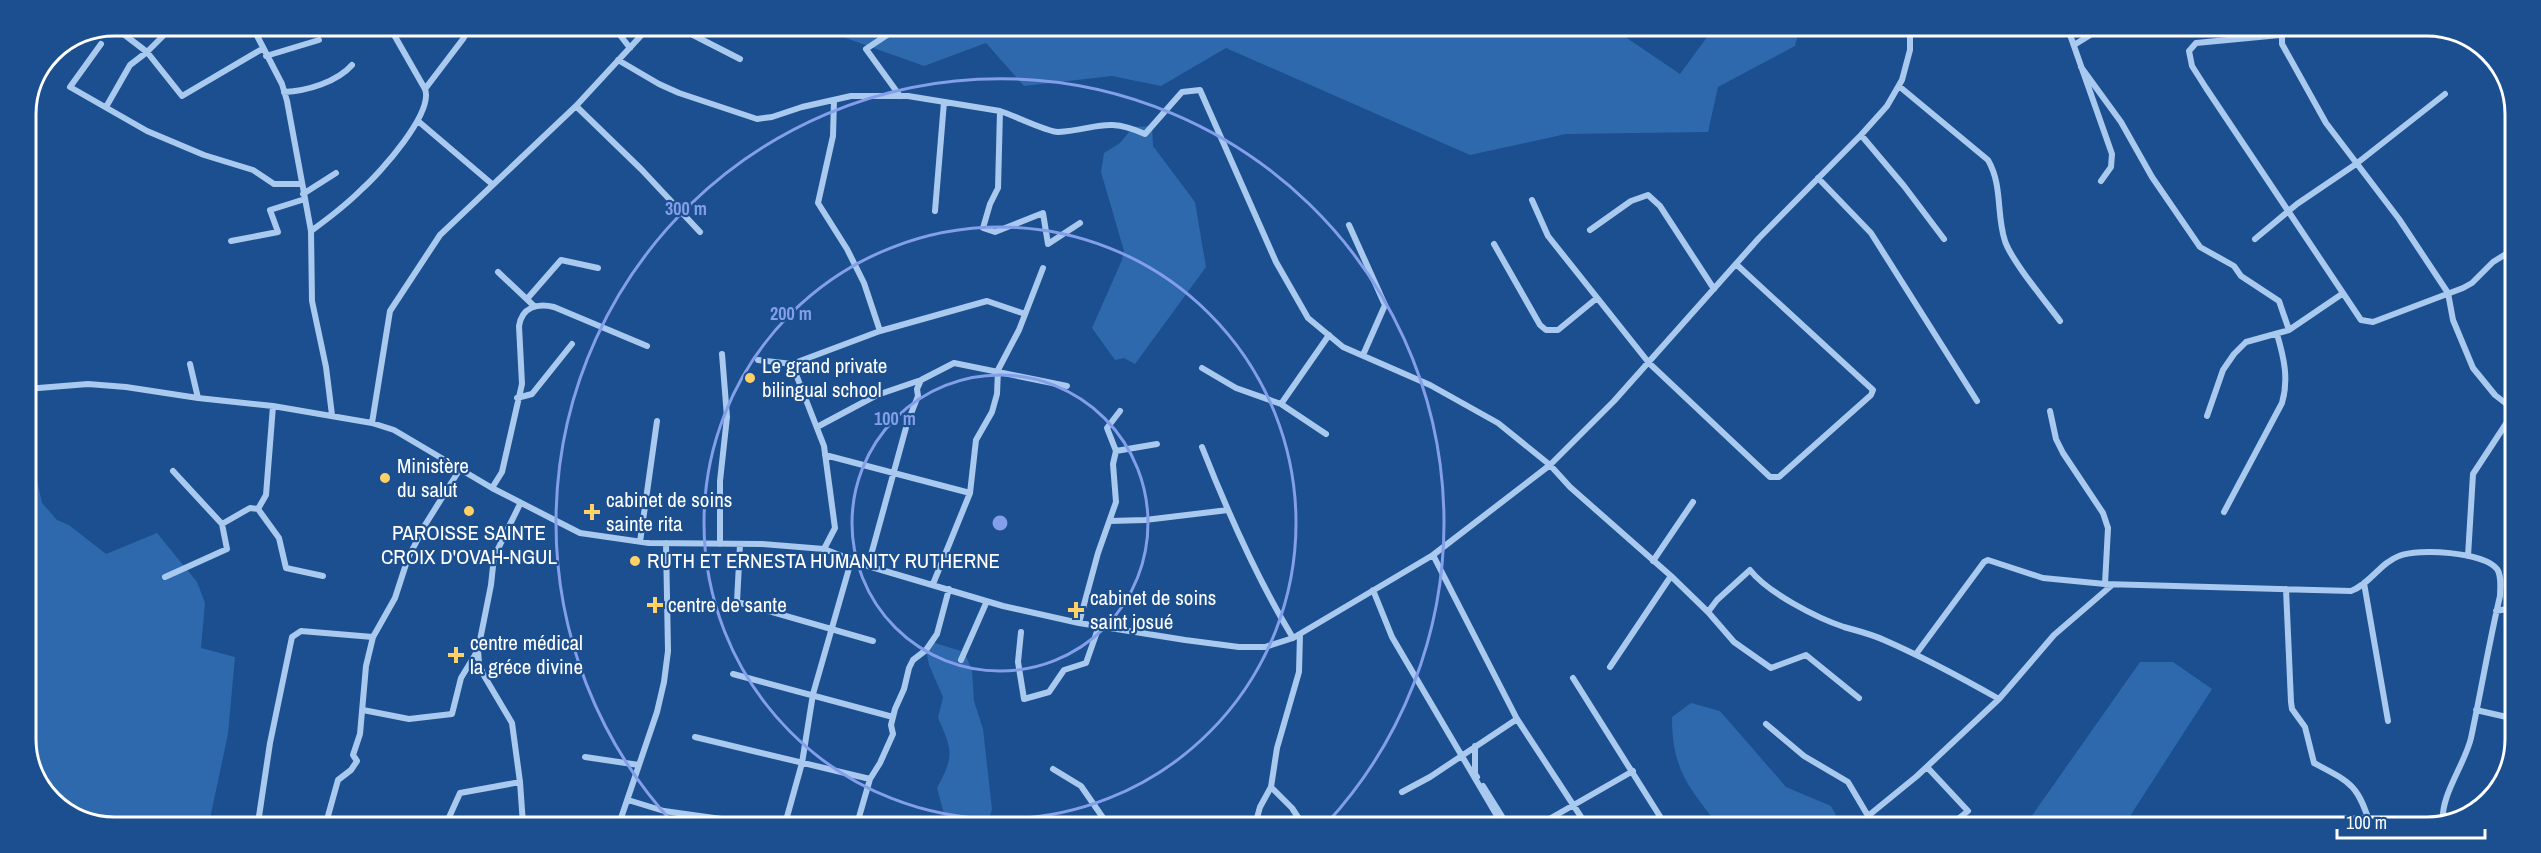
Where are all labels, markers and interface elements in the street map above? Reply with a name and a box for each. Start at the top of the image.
text: 300 m [665,196,707,221]
text: 200 m [770,301,812,326]
place label: Le grand private bilingual school [762,351,887,404]
marker: Le grand private bilingual school [743,371,757,385]
text: 100 m [874,406,916,431]
place label: Ministère du salut [397,451,469,504]
marker: Ministère du salut [378,471,392,485]
place label: cabinet de soins sainte rita [606,485,732,538]
marker: cabinet de soins sainte rita [583,503,601,521]
marker: PAROISSE SAINTE CROIX D'OVAH-NGUL [462,504,476,518]
centre of rings [990,513,1010,533]
place label: PAROISSE SAINTE CROIX D'OVAH-NGUL [381,518,558,571]
place label: RUTH ET ERNESTA HUMANITY RUTHERNE [647,546,1000,575]
marker: RUTH ET ERNESTA HUMANITY RUTHERNE [628,554,642,568]
place label: cabinet de soins saint josué [1090,583,1216,636]
place label: centre de sante [668,590,787,619]
marker: centre de sante [646,596,664,614]
marker: cabinet de soins saint josué [1067,601,1085,619]
place label: centre médical la gréce divine [470,628,583,681]
marker: centre médical la gréce divine [447,646,465,664]
scale bar [2337,802,2486,840]
text: 100 m [2346,810,2387,835]

